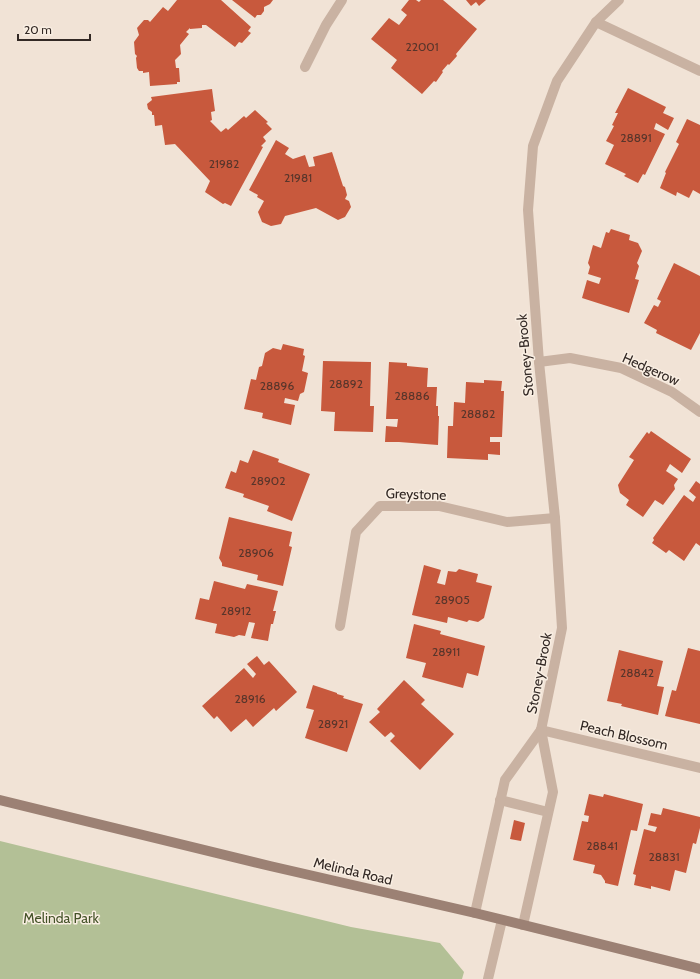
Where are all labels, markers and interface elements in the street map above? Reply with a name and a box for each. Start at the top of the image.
scale bar [18,16,90,42]
text: 20 m [24,22,52,37]
house number: 22001 [405,39,439,54]
house number: 28891 [620,130,652,145]
house number: 21982 [209,156,239,171]
house number: 21981 [284,170,312,185]
street label: Stoney-Brook [512,312,538,397]
street label: Hedgerow [620,348,682,390]
house number: 28892 [329,376,363,391]
house number: 28896 [260,378,294,393]
house number: 28886 [395,388,430,403]
house number: 28882 [461,406,495,421]
house number: 28902 [250,473,286,488]
street label: Greystone [385,484,447,504]
house number: 28906 [238,545,274,560]
house number: 28905 [434,592,470,607]
house number: 28912 [221,603,251,618]
street label: Stoney-Brook [522,630,556,715]
house number: 28911 [432,644,460,659]
house number: 28842 [620,665,654,680]
house number: 28916 [234,691,266,706]
house number: 28921 [318,716,348,731]
street label: Peach Blossom [578,716,670,754]
house number: 28841 [586,838,618,853]
house number: 28831 [648,849,680,864]
street label: Melinda Road [312,853,394,889]
park label: Melinda Park [23,909,99,927]

